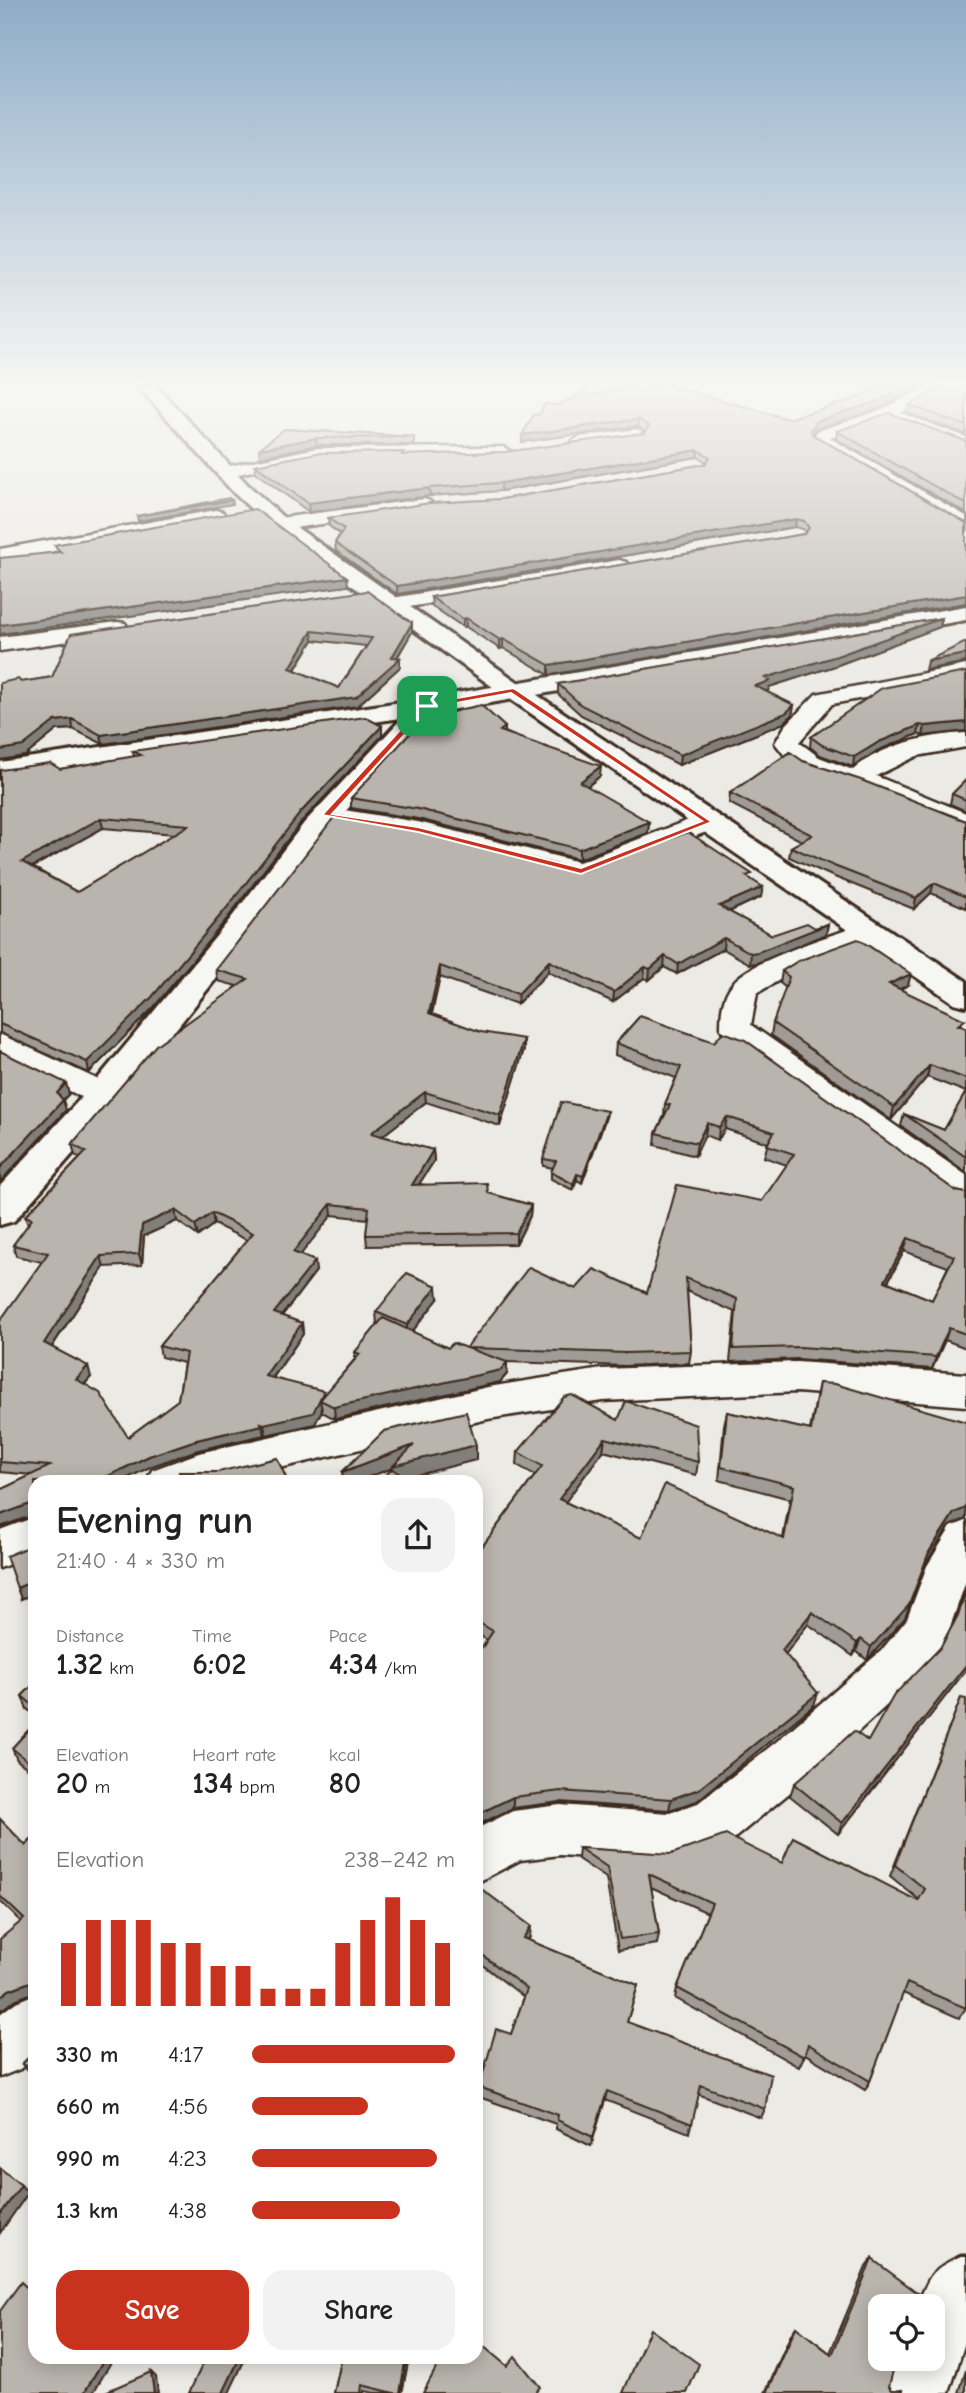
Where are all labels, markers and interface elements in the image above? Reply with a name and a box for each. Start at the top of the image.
pin [397,676,457,736]
icon: arrive [408,687,446,725]
button: share [381,1498,455,1572]
text: Evening run [56,1499,253,1543]
text: 21:40 · 4 × 330 m [56,1547,225,1574]
text: Distance [56,1625,124,1647]
text: Time [192,1625,232,1647]
text: Pace [329,1625,367,1647]
text: 1.32 [56,1647,103,1682]
text: 6:02 [192,1647,246,1682]
text: 4:34 [329,1647,378,1682]
text: km [103,1657,134,1679]
text: /km [378,1657,417,1679]
text: Elevation [56,1744,129,1766]
text: Heart rate [192,1744,276,1766]
text: kcal [329,1744,361,1766]
text: 20 [56,1766,88,1801]
text: 134 [192,1766,233,1801]
text: 80 [329,1766,361,1801]
text: m [88,1776,110,1798]
text: bpm [233,1776,275,1798]
text: Elevation [56,1846,144,1873]
text: 238–242 m [344,1846,455,1873]
text: 330 m [56,2041,118,2068]
text: 4:17 [168,2041,203,2068]
text: 660 m [56,2093,120,2120]
text: 4:56 [168,2093,208,2120]
text: 990 m [56,2145,120,2172]
text: 4:23 [168,2145,207,2172]
text: 1.3 km [56,2197,118,2224]
text: 4:38 [168,2197,207,2224]
button: Save [56,2270,249,2350]
button: Share [263,2270,455,2350]
map controls [868,2294,945,2371]
button: locate [868,2294,945,2371]

